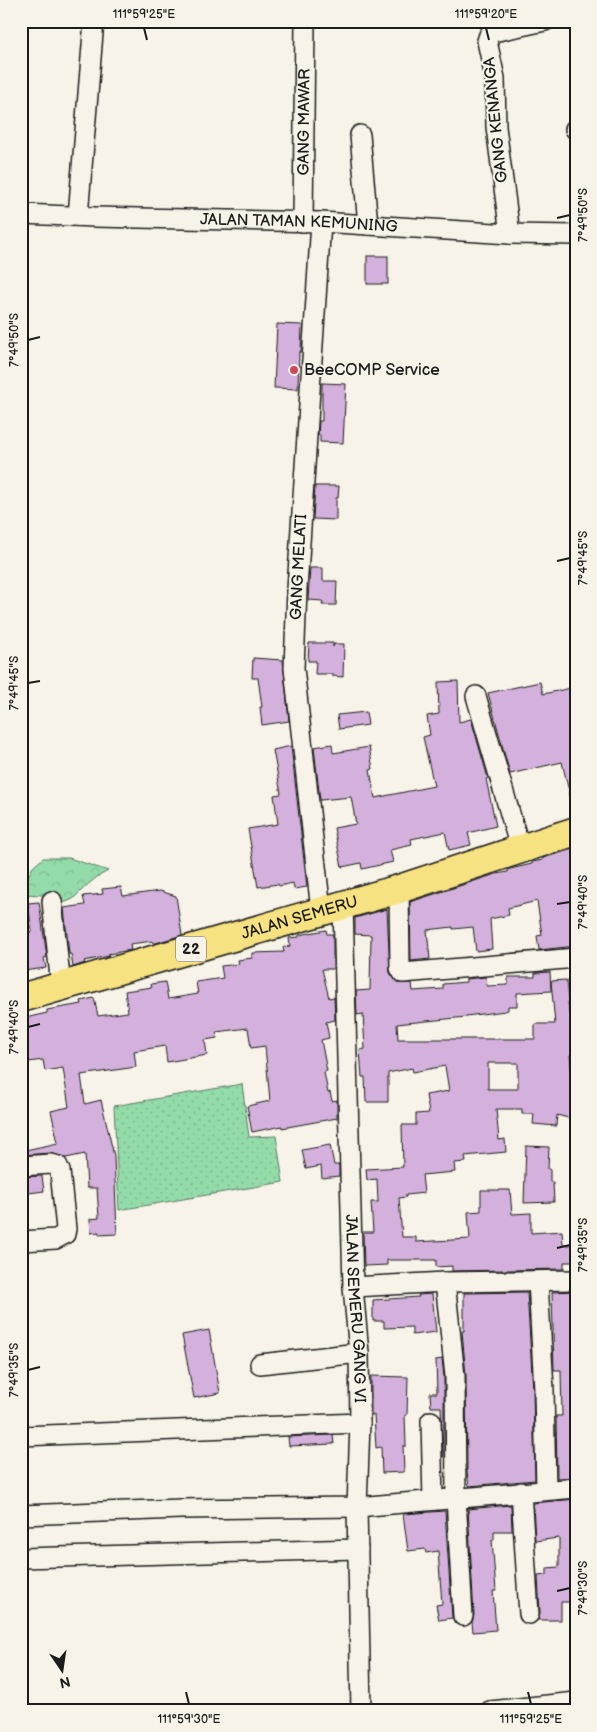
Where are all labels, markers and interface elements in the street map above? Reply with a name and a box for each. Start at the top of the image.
text: 111°59'25"E [113,7,175,22]
text: 111°59'20"E [455,7,517,22]
street label: GANG KENANGA [480,56,512,184]
street label: GANG MAWAR [294,68,314,176]
text: 7°49'50"S [576,188,591,242]
street label: JALAN TAMAN KEMUNING [200,210,398,236]
text: 7°49'50"S [7,313,22,367]
place label: BeeCOMP Service [304,361,440,380]
marker: BeeCOMP Service [288,364,300,376]
street label: GANG MELATI [287,513,311,620]
text: 7°49'45"S [576,531,591,585]
text: 7°49'45"S [7,656,22,710]
text: 7°49'40"S [576,875,591,929]
street label: JALAN SEMERU [239,892,360,943]
road number: 22 [176,936,206,962]
text: 7°49'40"S [7,1000,22,1054]
street label: JALAN SEMERU GANG VI [342,1214,369,1403]
text: 7°49'35"S [576,1218,591,1272]
text: 7°49'35"S [7,1343,22,1397]
text: 7°49'30"S [576,1561,591,1615]
north arrow [38,1644,88,1694]
text: N [58,1673,72,1692]
text: 111°59'30"E [158,1712,220,1727]
text: 111°59'25"E [500,1712,562,1727]

